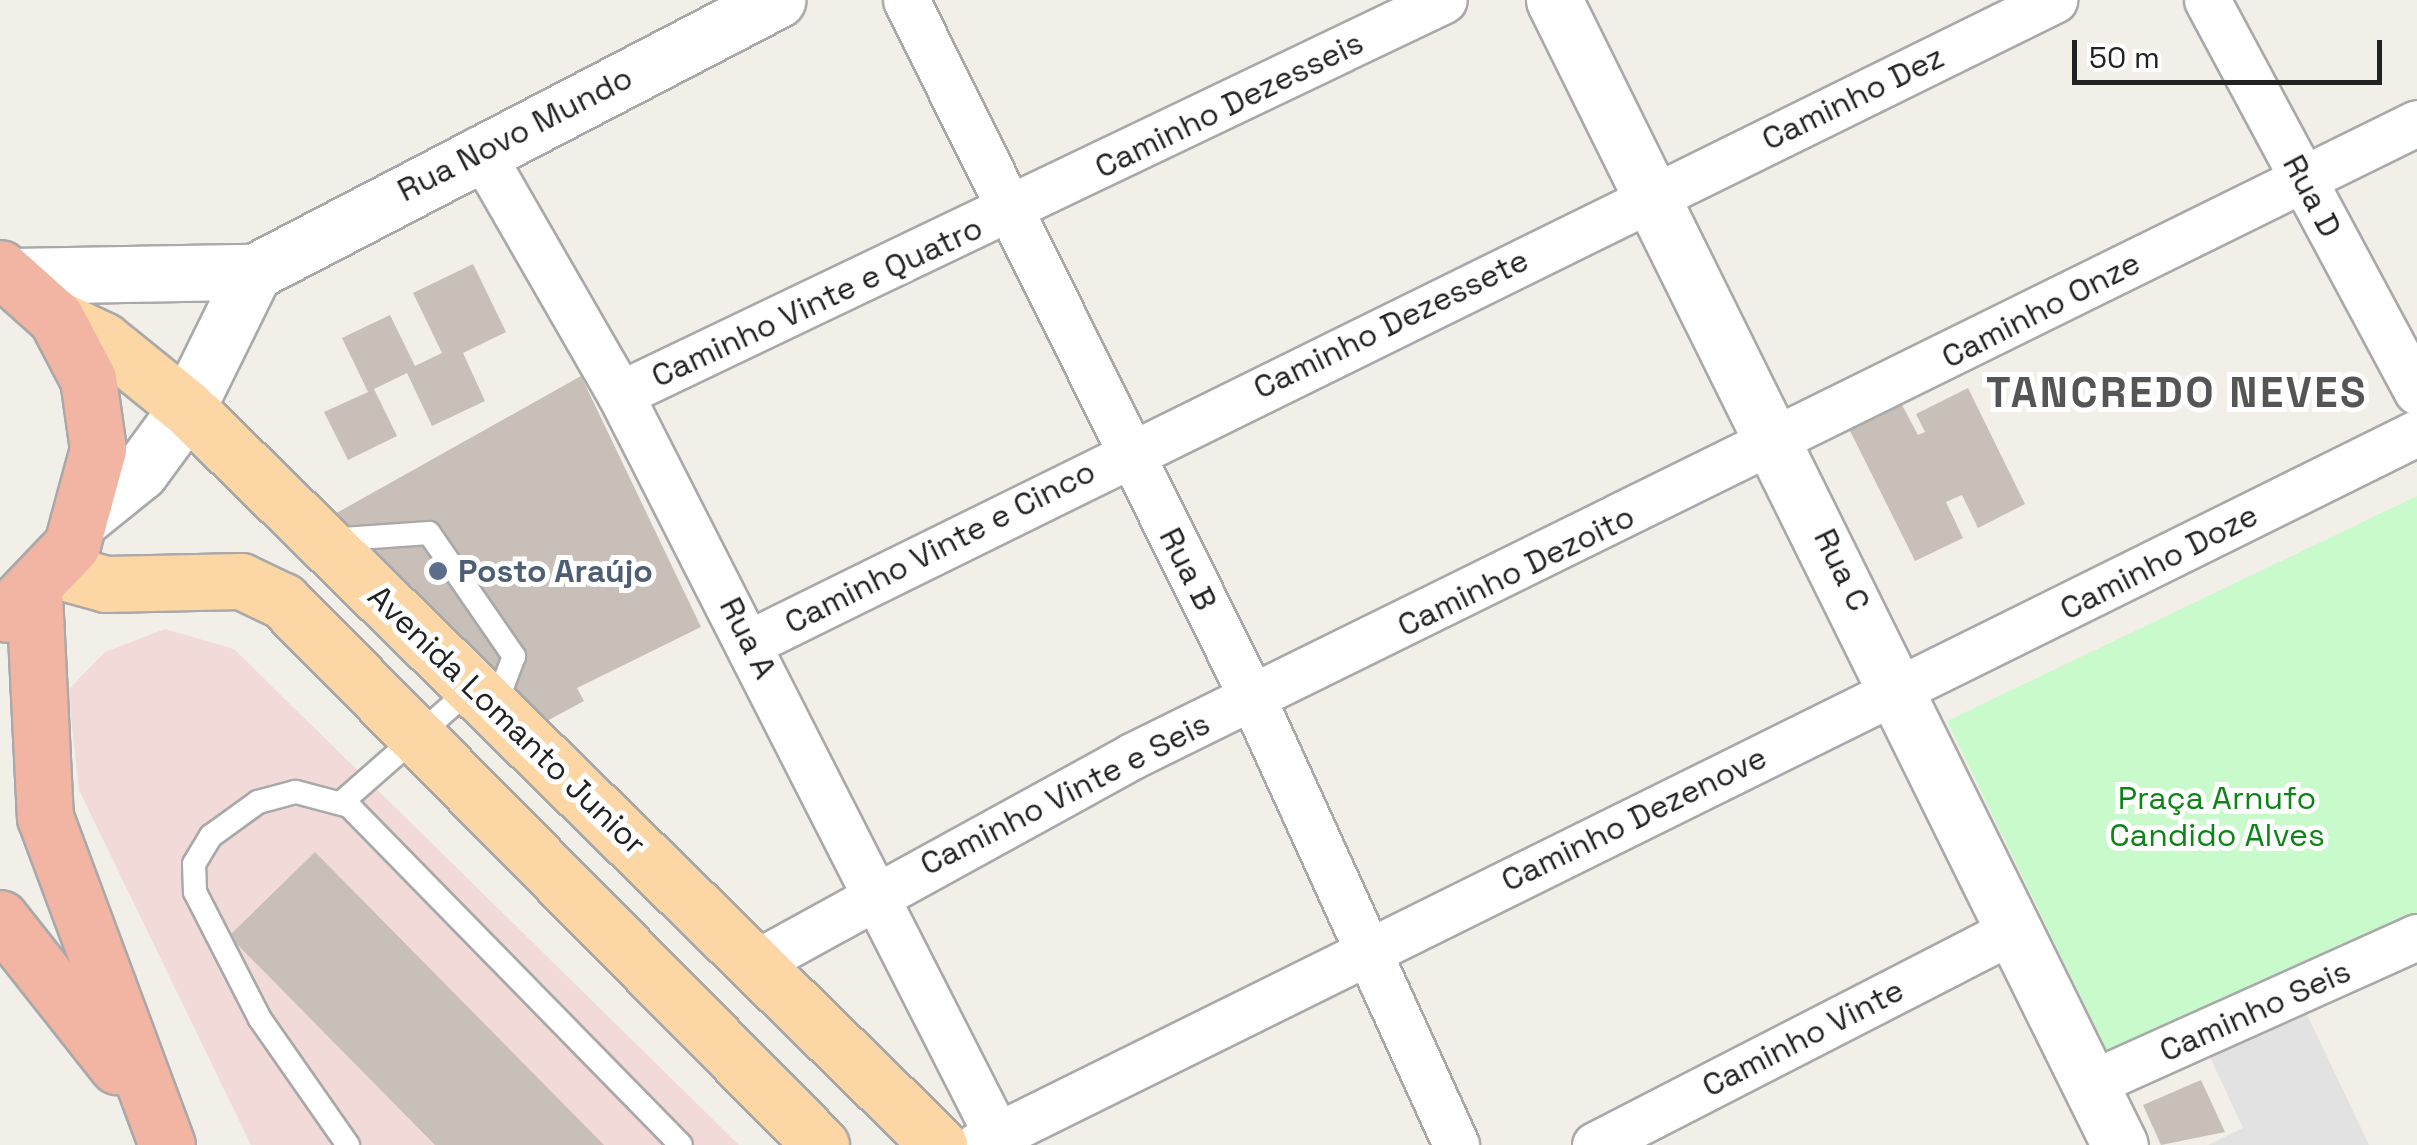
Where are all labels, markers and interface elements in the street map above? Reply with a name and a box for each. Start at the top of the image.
scale bar [2077,20,2387,82]
street label: Caminho Dezesseis [1089,23,1369,187]
street label: Caminho Dez [1756,37,1950,159]
text: 50 m [2089,38,2160,77]
street label: Rua Novo Mundo [391,58,639,210]
street label: Rua D [2274,148,2350,244]
street label: Caminho Vinte e Quatro [645,208,989,396]
street label: Caminho Dezessete [1247,241,1535,407]
street label: Caminho Onze [1935,244,2147,376]
district label: TANCREDO NEVES [1986,368,2368,418]
street label: Caminho Vinte e Cinco [778,452,1102,642]
street label: Caminho Doze [2054,496,2264,628]
street label: Caminho Dezoito [1391,497,1641,645]
street label: Rua B [1151,521,1225,617]
street label: Rua C [1806,523,1878,617]
place label: Posto Araújo [458,552,653,590]
marker: Posto Araújo [427,560,449,582]
street label: Avenida Lomanto Junior [360,577,654,863]
street label: Rua A [711,591,785,685]
street label: Caminho Vinte e Seis [914,704,1216,884]
street label: Caminho Dezenove [1495,738,1773,900]
park label: Praça Arnufo Candido Alves [2109,780,2325,855]
street label: Caminho Seis [2154,952,2356,1070]
street label: Caminho Vinte [1696,971,1910,1105]

